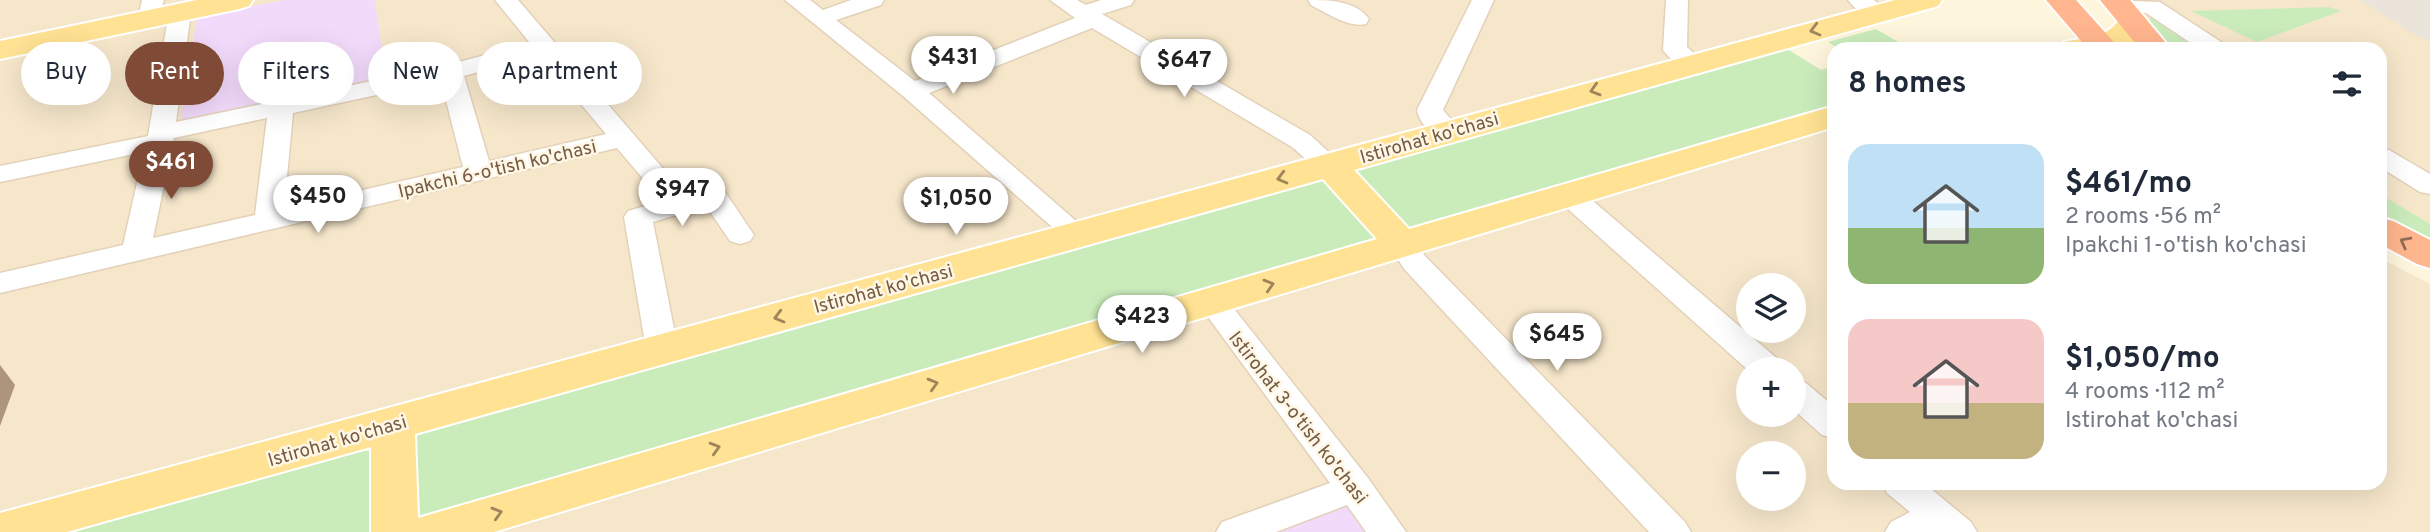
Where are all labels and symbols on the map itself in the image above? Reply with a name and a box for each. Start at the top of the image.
one-way arrow [1809,22,1821,36]
pin: $431 [912,36,994,96]
pin: $647 [1143,40,1225,99]
one-way arrow [1589,82,1601,97]
street label: Istirohat ko'chasi [1357,108,1502,170]
street label: Ipakchi 6-o'tish ko'chasi [396,135,599,204]
pin: $461 [130,142,212,201]
pin: $947 [641,168,723,228]
one-way arrow [1276,170,1288,184]
pin: $450 [277,176,359,235]
pin: $1,050 [899,177,1013,237]
one-way arrow [2400,237,2412,250]
street label: Istirohat ko'chasi [811,260,956,320]
one-way arrow [1263,278,1275,293]
pin: $423 [1101,296,1183,355]
one-way arrow [773,309,785,323]
pin: $645 [1516,314,1598,373]
street label: Istirohat 3-o'tish ko'chasi [1223,327,1372,509]
one-way arrow [927,377,939,392]
street label: Istirohat ko'chasi [265,411,410,473]
one-way arrow [709,442,721,457]
one-way arrow [491,506,503,521]

